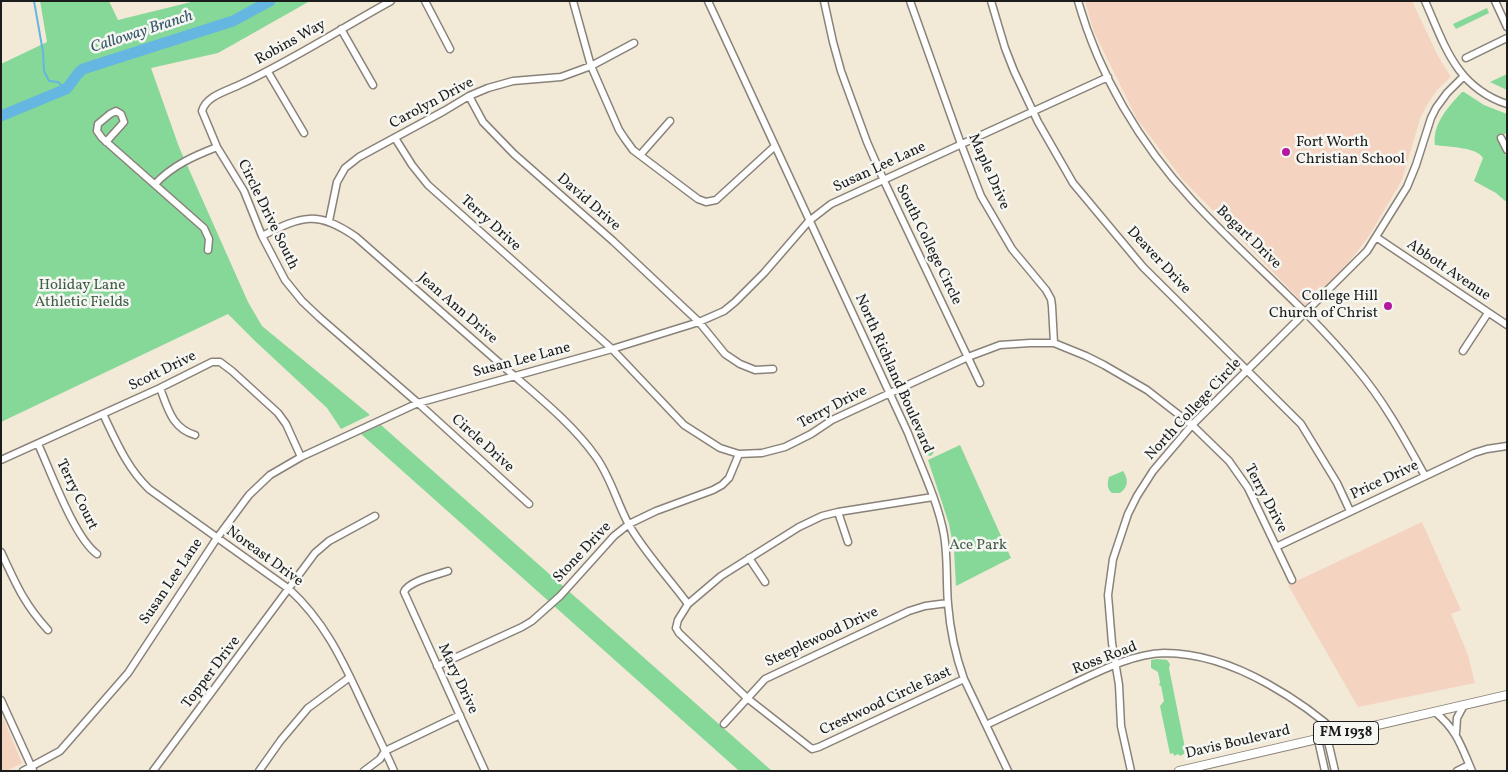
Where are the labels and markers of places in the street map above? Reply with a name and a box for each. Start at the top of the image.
place label: Fort Worth Christian School [1296,134,1405,169]
marker: Fort Worth Christian School [1280,146,1292,158]
place label: College Hill Church of Christ [1269,288,1378,323]
marker: College Hill Church of Christ [1382,300,1394,312]

